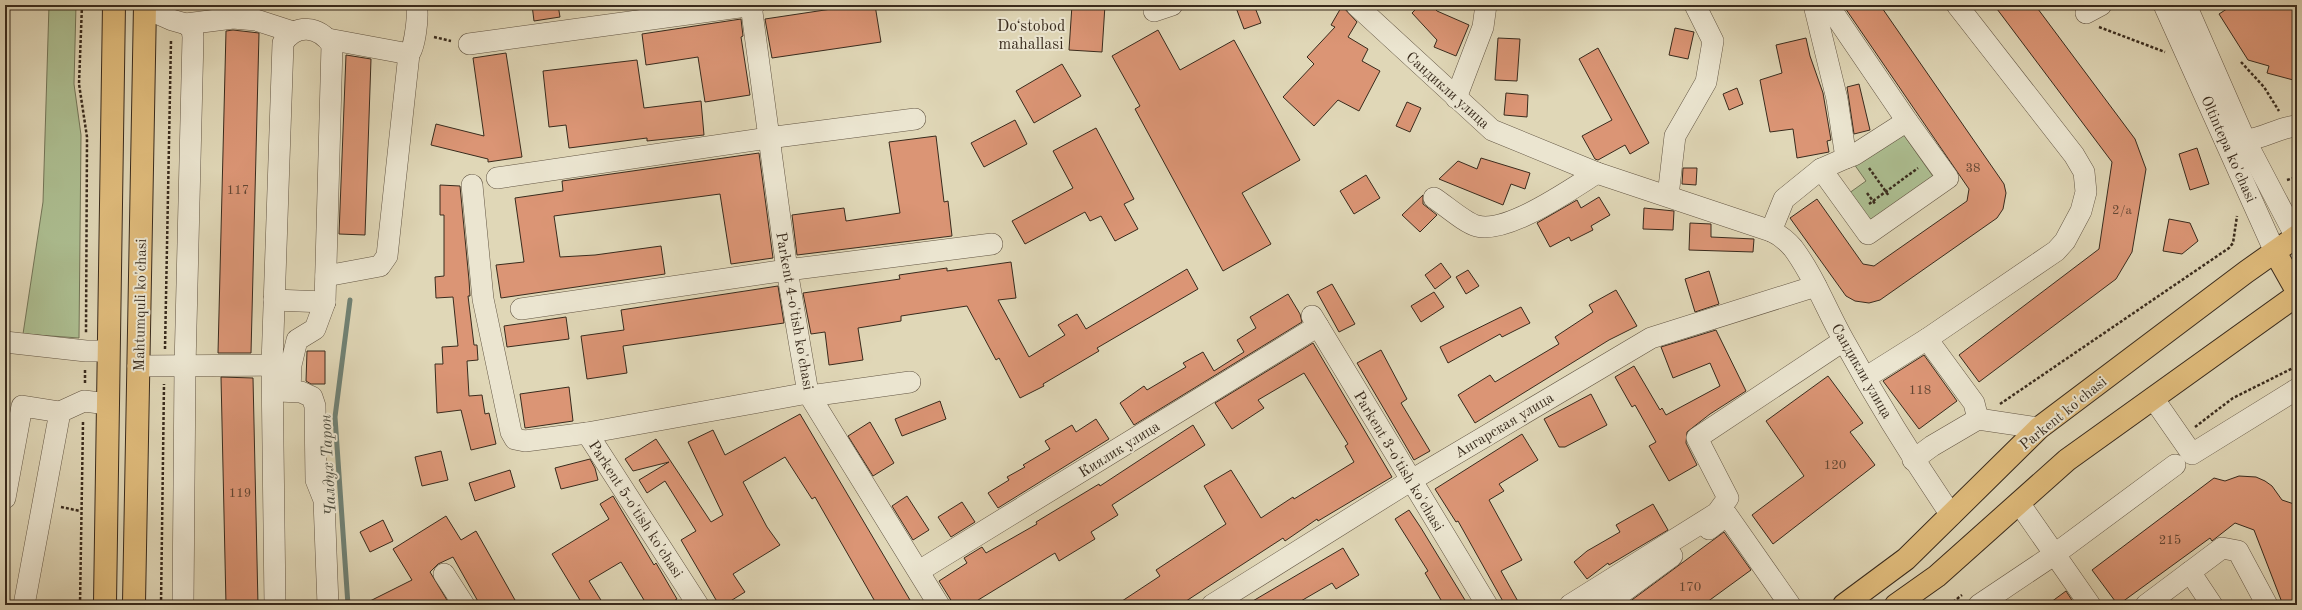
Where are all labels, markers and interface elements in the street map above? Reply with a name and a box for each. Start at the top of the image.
district label: Doʻstobod mahallasi [997,19,1065,53]
street label: Сандикли улица [1402,50,1492,133]
street label: Oltintepa ko'chasi [2197,94,2258,205]
house number: 38 [1965,162,1981,175]
house number: 117 [227,184,249,197]
house number: 2/a [2112,204,2132,217]
street label: Parkent 4-o'tish ko'chasi [772,231,815,392]
street label: Mahtumquli ko'chasi [133,239,150,371]
street label: Сандикли улица [1827,322,1894,422]
street label: Parkent ko'chasi [2018,375,2110,454]
house number: 118 [1909,384,1931,397]
street label: Parkent 3-o'tish ko'chasi [1350,389,1445,534]
street label: Ангарская улица [1453,391,1557,462]
water label: Чалдух Тарон [318,414,340,516]
street label: Киялик улица [1077,419,1163,481]
street label: Parkent 5-o'tish ko'chasi [585,439,685,581]
house number: 120 [1824,459,1846,472]
house number: 119 [229,487,251,500]
house number: 215 [2159,534,2181,547]
house number: 170 [1679,581,1701,594]

